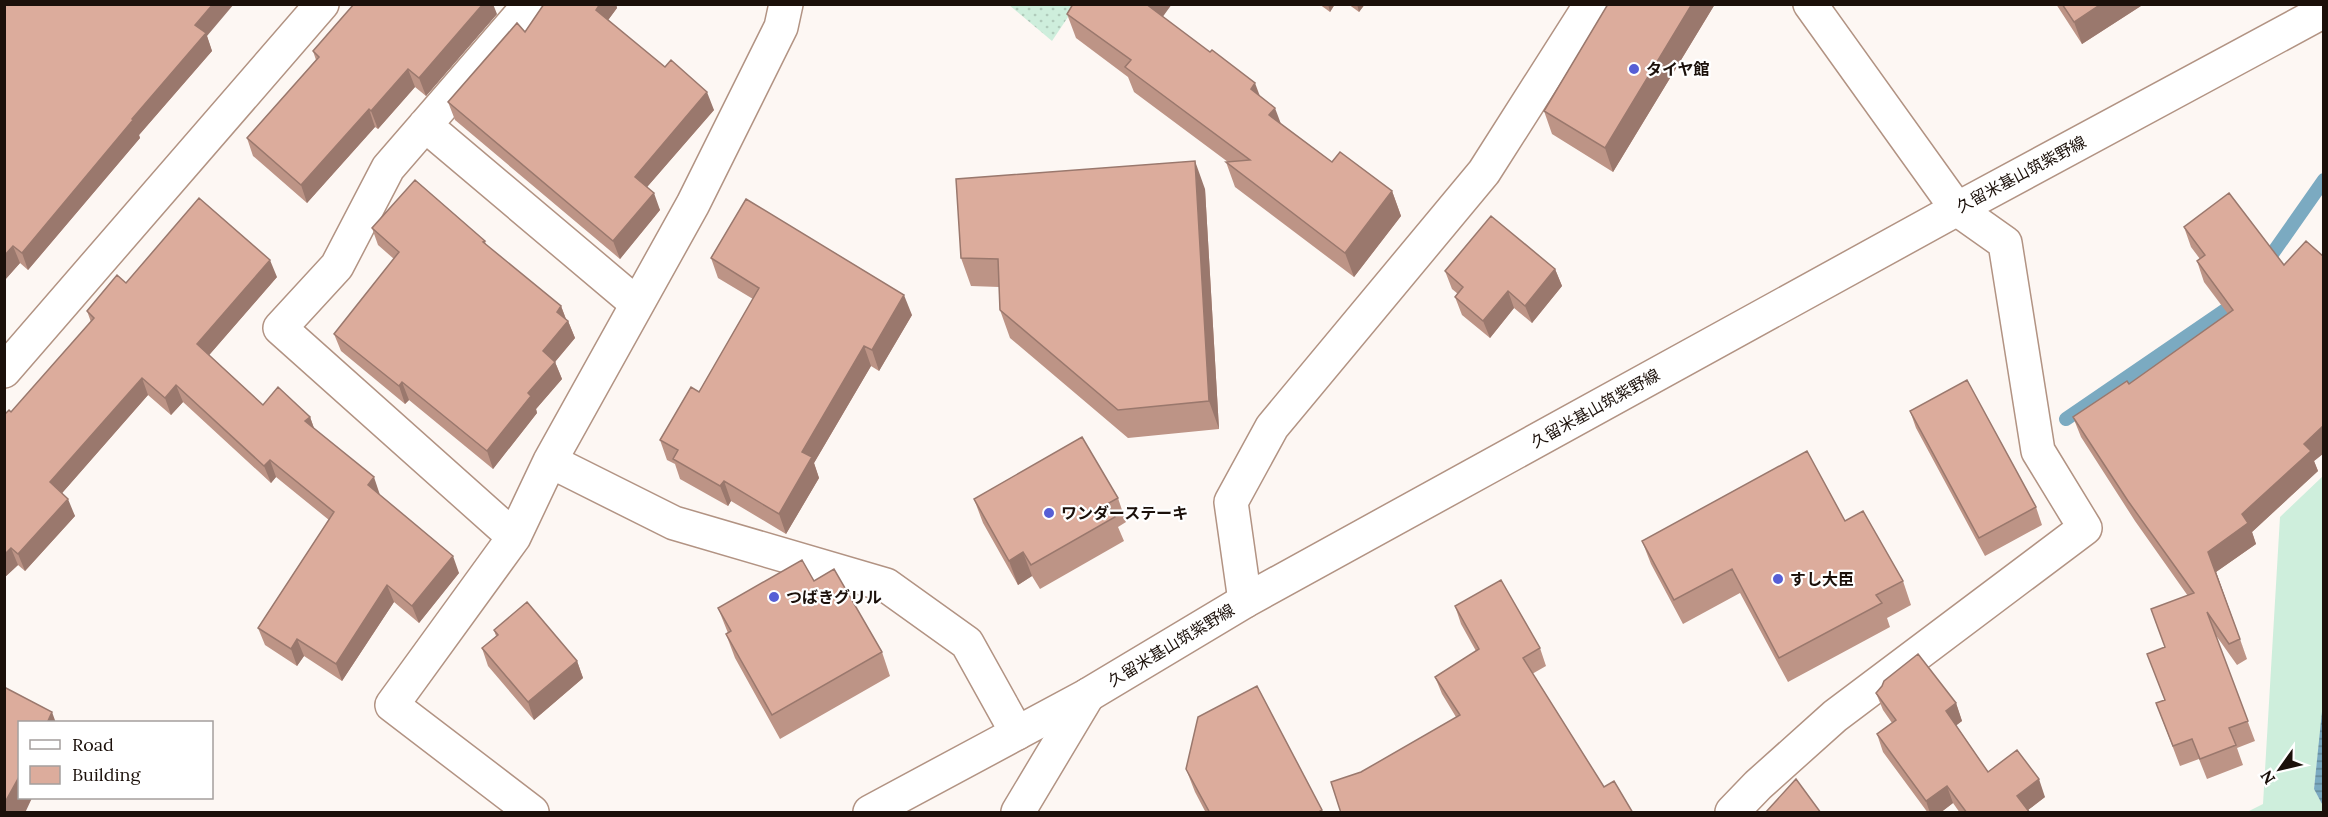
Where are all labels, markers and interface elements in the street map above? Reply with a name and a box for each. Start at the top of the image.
place label: タイヤ館 [1646,59,1710,79]
marker: タイヤ館 [1627,62,1641,76]
street label: 久留米基山筑紫野線 [1953,131,2089,217]
street label: 久留米基山筑紫野線 [1527,364,1663,452]
place label: ワンダーステーキ [1061,503,1188,523]
marker: ワンダーステーキ [1042,506,1056,520]
place label: すし大臣 [1790,569,1854,589]
marker: すし大臣 [1771,572,1785,586]
place label: つばきグリル [786,587,882,607]
marker: つばきグリル [767,590,781,604]
street label: 久留米基山筑紫野線 [1104,599,1238,691]
legend [18,721,213,799]
text: Road [72,733,114,756]
north arrow [2250,739,2310,799]
text: Building [72,763,142,786]
text: N [2256,767,2279,788]

